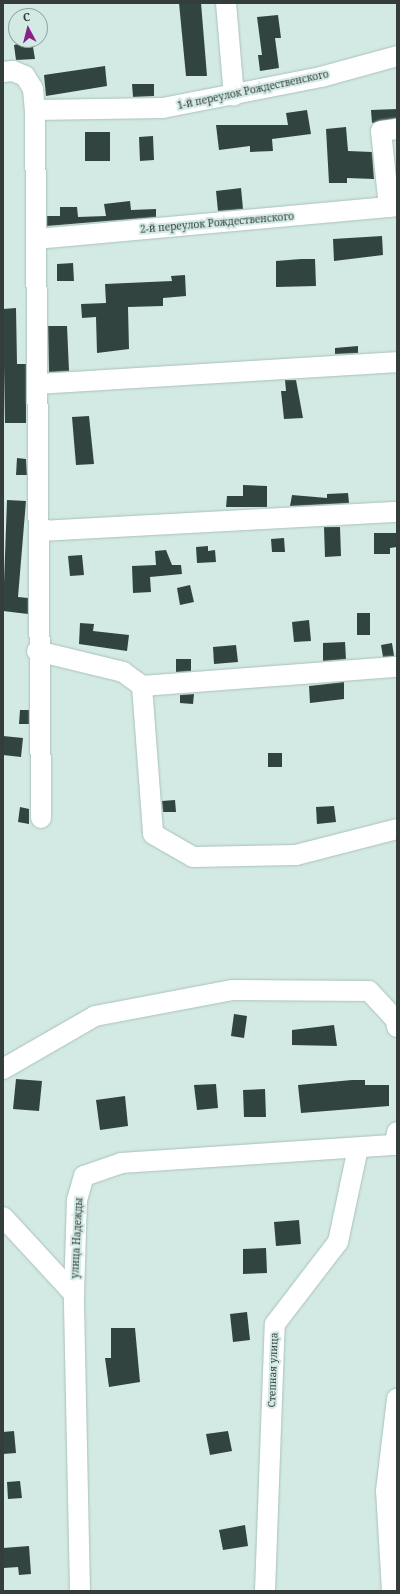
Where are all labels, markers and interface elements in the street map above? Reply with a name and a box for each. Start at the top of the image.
north arrow [8,8,48,48]
text: С [22,9,31,24]
street label: 1-й переулок Рождественского [176,68,330,112]
street label: 2-й переулок Рождественского [140,210,294,236]
street label: улица Надежды [69,1197,85,1279]
street label: Степная улица [266,1332,280,1408]

